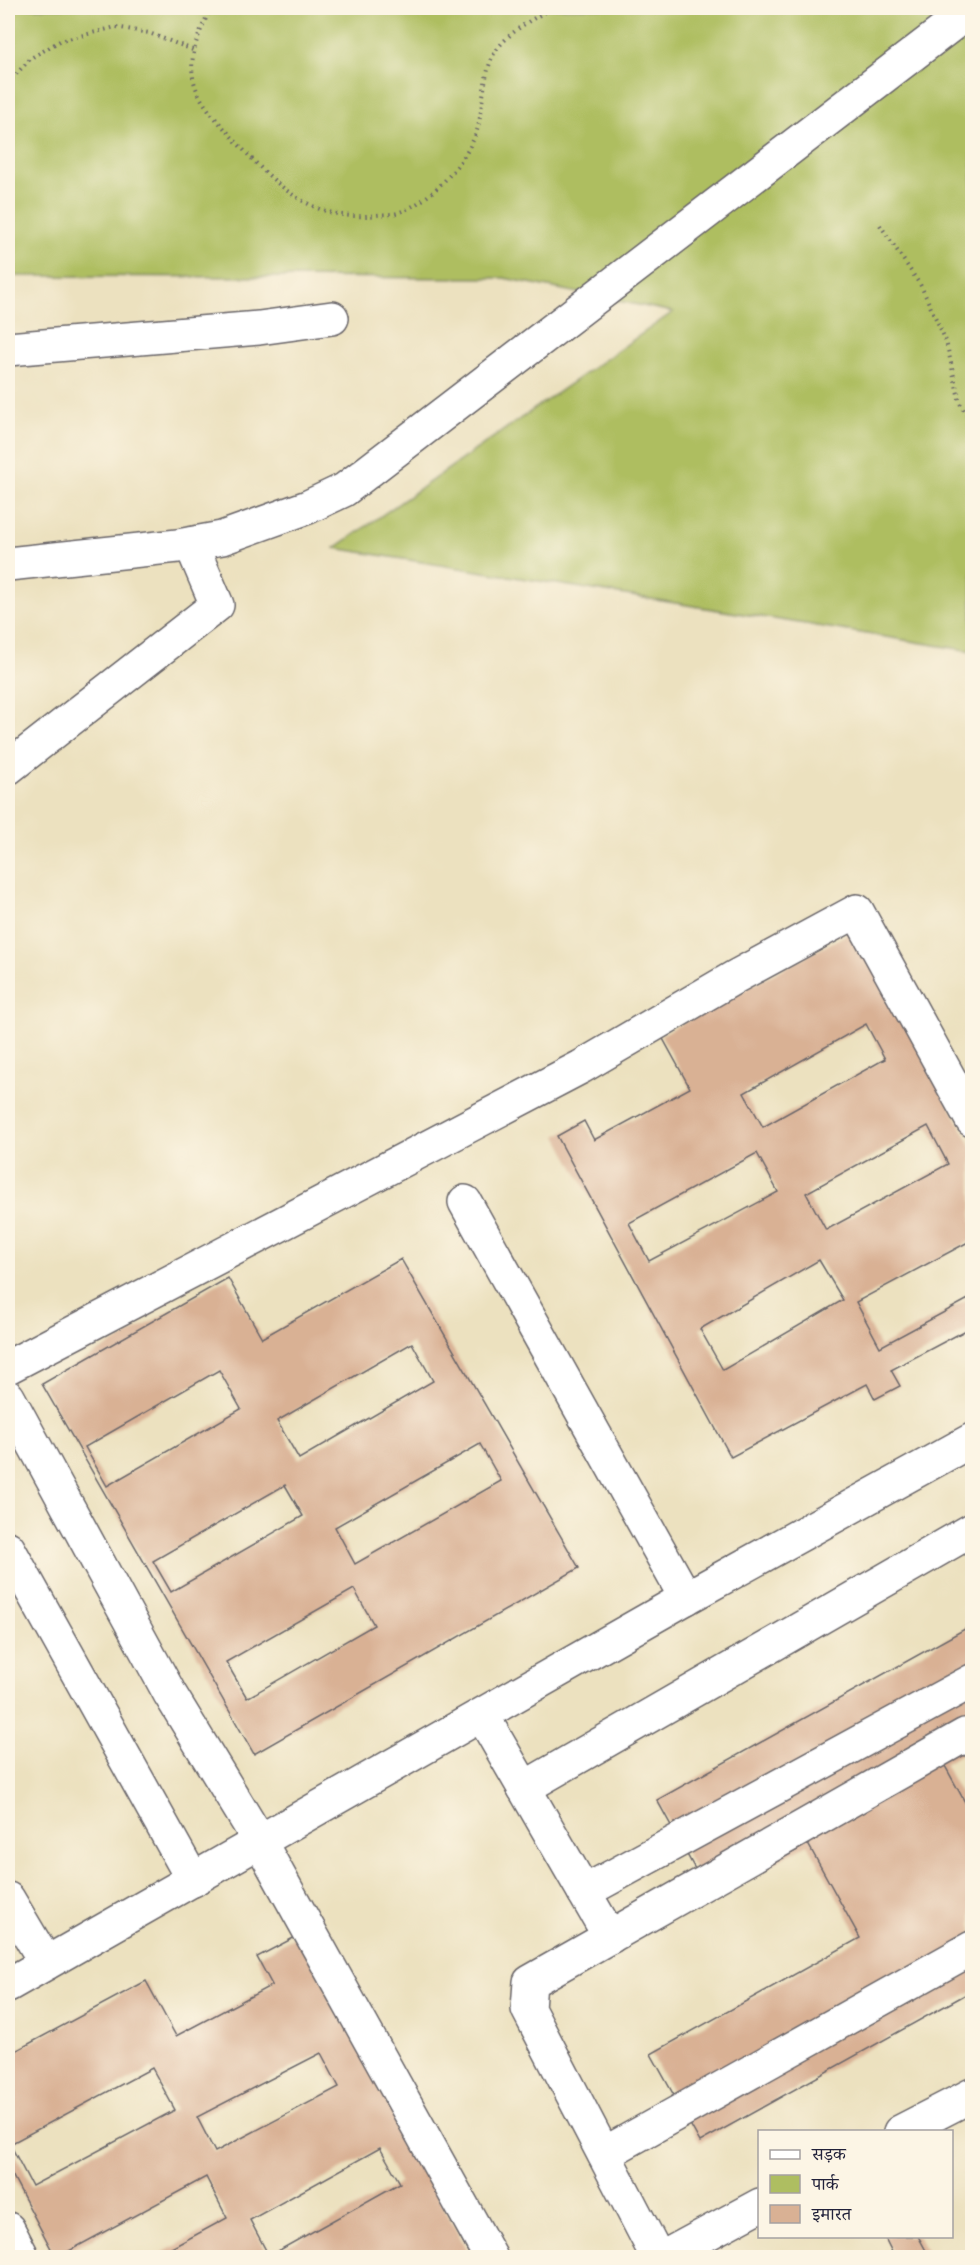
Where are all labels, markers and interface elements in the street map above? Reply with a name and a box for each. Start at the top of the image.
legend [758,2130,953,2238]
text: सड़क [811,2143,847,2165]
text: पार्क [811,2173,840,2195]
text: इमारत [811,2203,852,2225]

